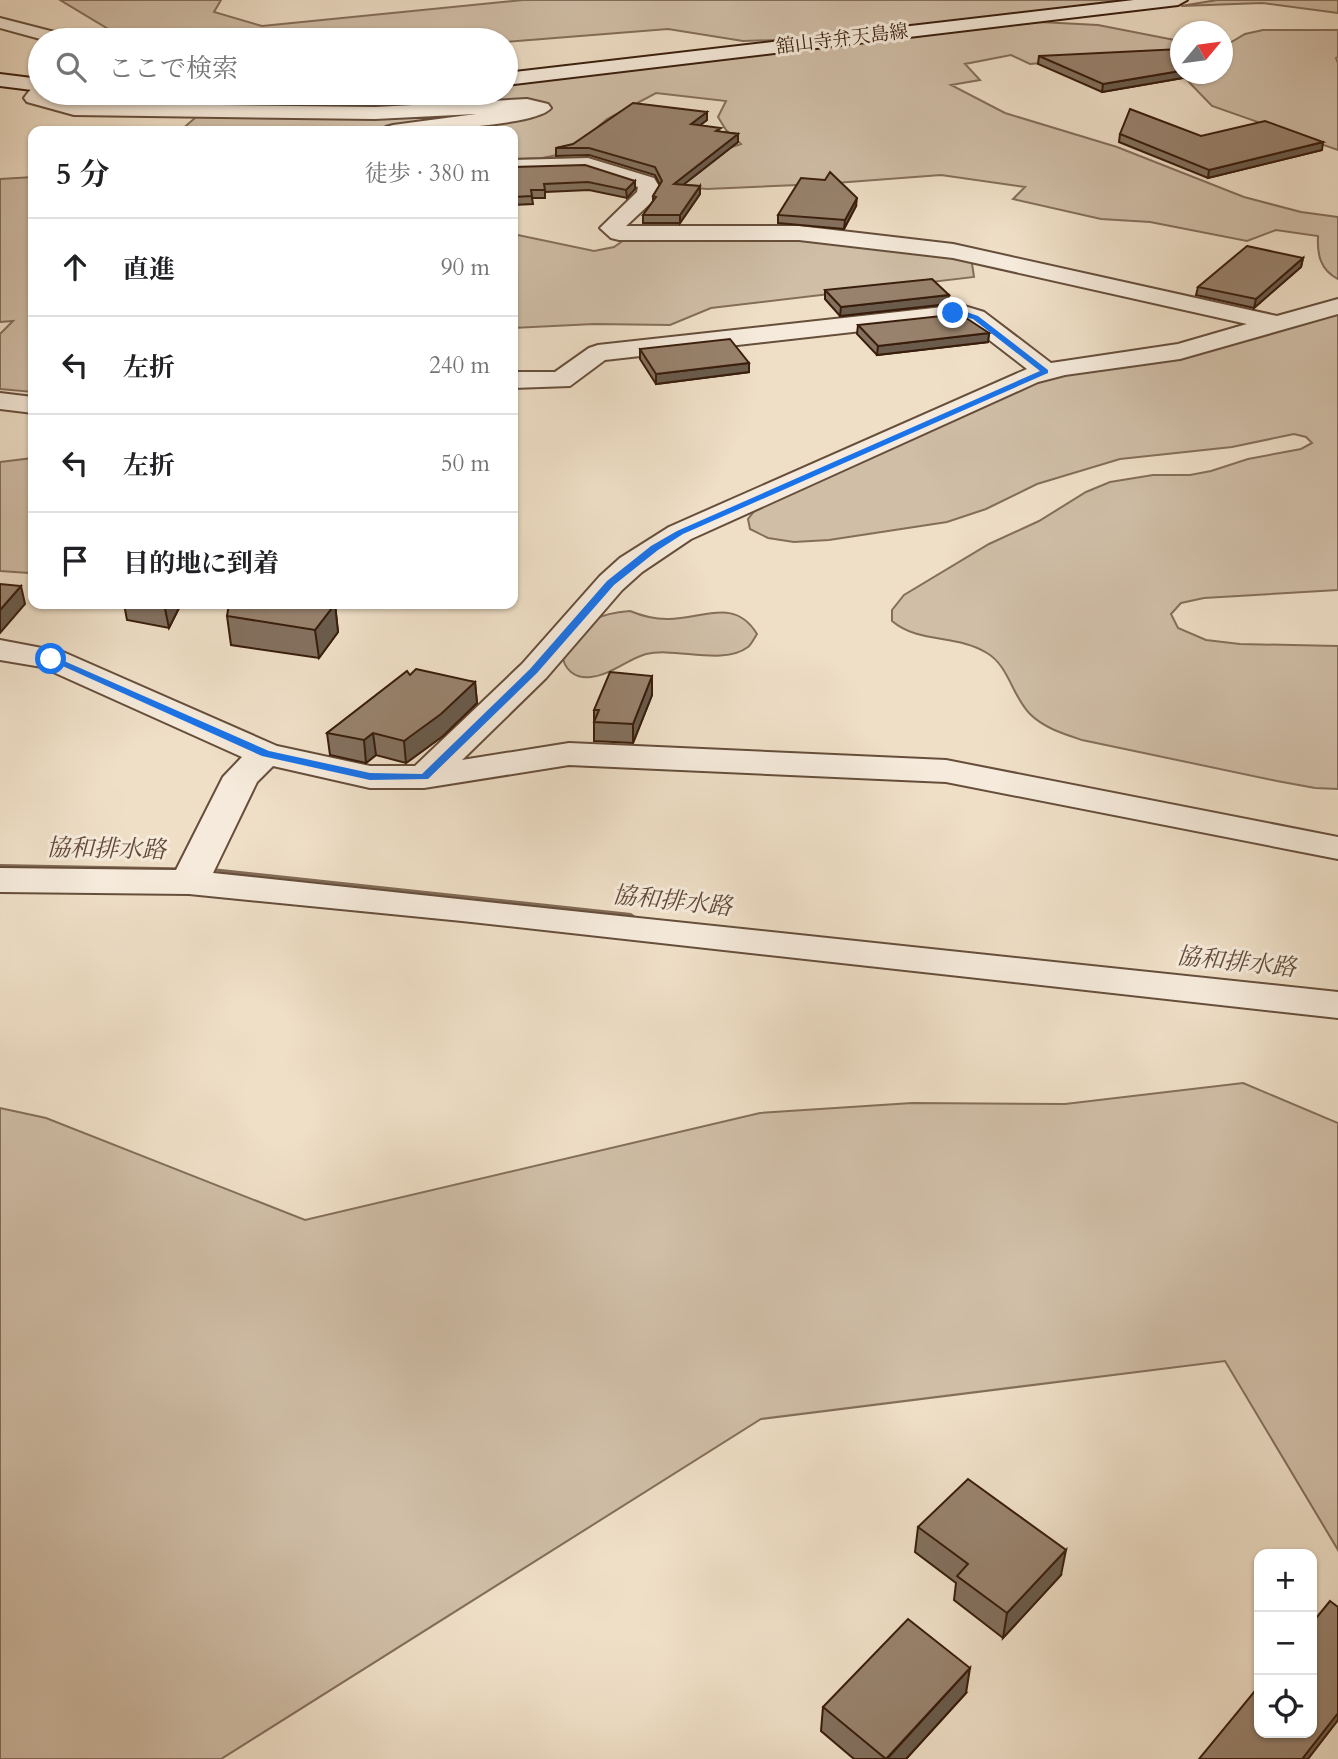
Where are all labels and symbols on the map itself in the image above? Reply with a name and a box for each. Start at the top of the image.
street label: 舘山寺弁天島線 [774,18,910,60]
north arrow [1170,21,1233,84]
route end [937,297,968,328]
route start [35,643,66,674]
water label: 協和排水路 [46,831,168,867]
water label: 協和排水路 [611,878,735,924]
water label: 協和排水路 [1175,939,1299,985]

